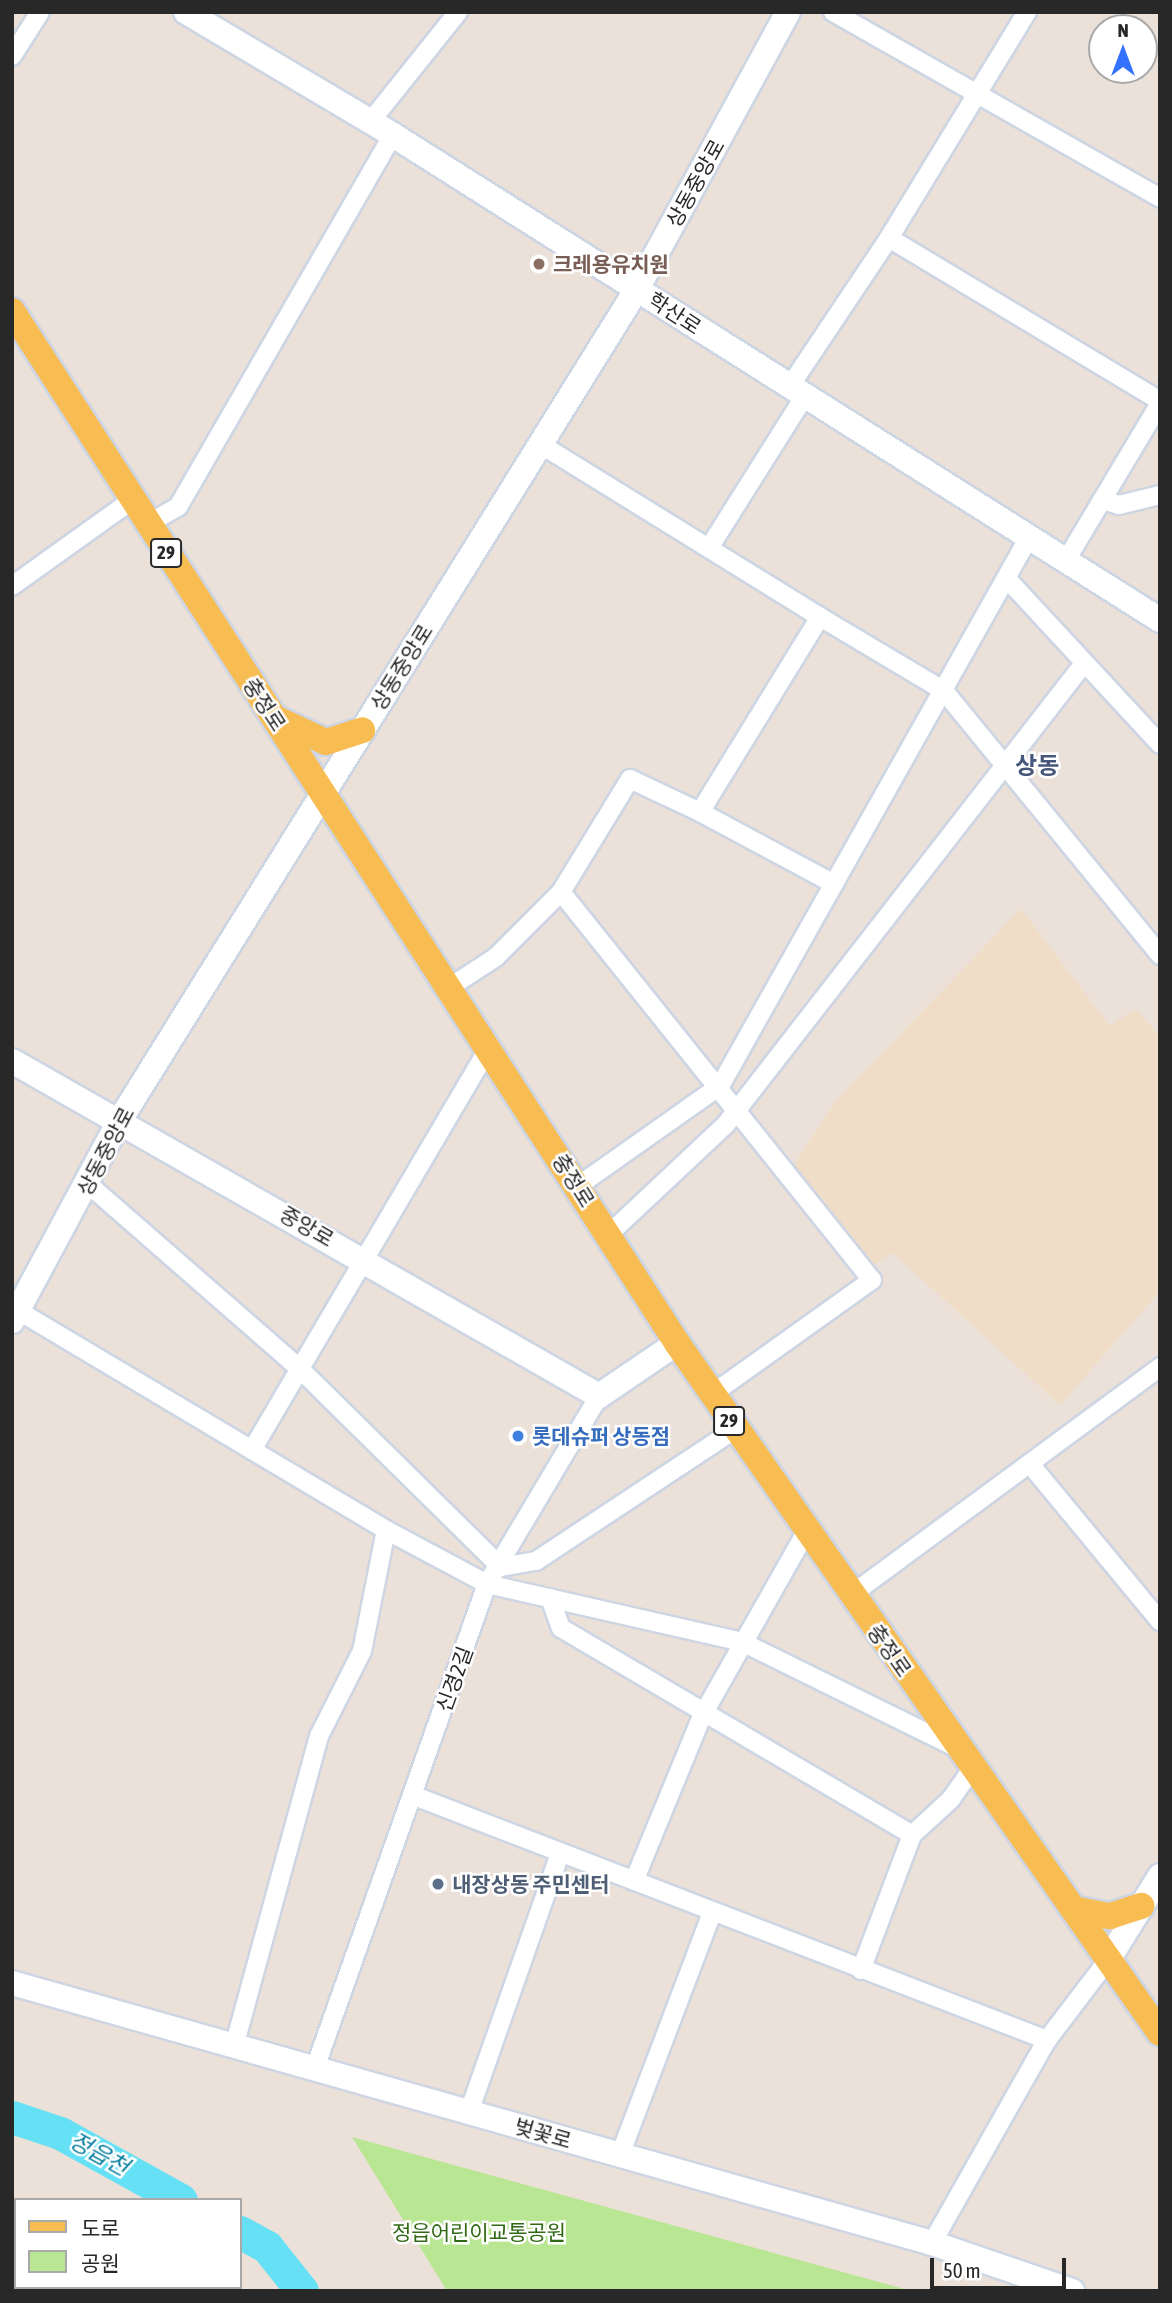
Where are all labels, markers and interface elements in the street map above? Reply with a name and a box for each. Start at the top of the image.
north arrow [1088,14,1158,84]
text: N [1117,19,1129,41]
street label: 상동중앙로 [661,135,729,231]
place label: 크레용유치원 [553,251,669,277]
marker: 크레용유치원 [531,256,547,272]
street label: 학산로 [644,287,706,339]
road number: 29 [148,538,184,568]
street label: 상동중앙로 [365,619,437,715]
street label: 충정로 [239,673,291,735]
district label: 상동 [1015,752,1059,780]
street label: 상동중앙로 [71,1102,139,1200]
street label: 충정로 [548,1149,600,1211]
street label: 중앙로 [276,1201,338,1251]
road number: 29 [712,1406,746,1436]
place label: 롯데슈퍼 상동점 [532,1423,670,1449]
marker: 롯데슈퍼 상동점 [510,1428,526,1444]
street label: 충정로 [863,1619,917,1681]
street label: 신경2길 [431,1643,477,1715]
place label: 내장상동 주민센터 [452,1871,609,1897]
marker: 내장상동 주민센터 [430,1876,446,1892]
street label: 벚꽃로 [512,2113,574,2153]
water label: 정읍천 [65,2127,133,2181]
legend [14,2198,242,2289]
text: 도로 [81,2216,120,2240]
park label: 정읍어린이교통공원 [392,2219,566,2245]
scale bar [934,2244,1070,2288]
text: 공원 [81,2251,120,2275]
text: 50 m [943,2258,981,2282]

